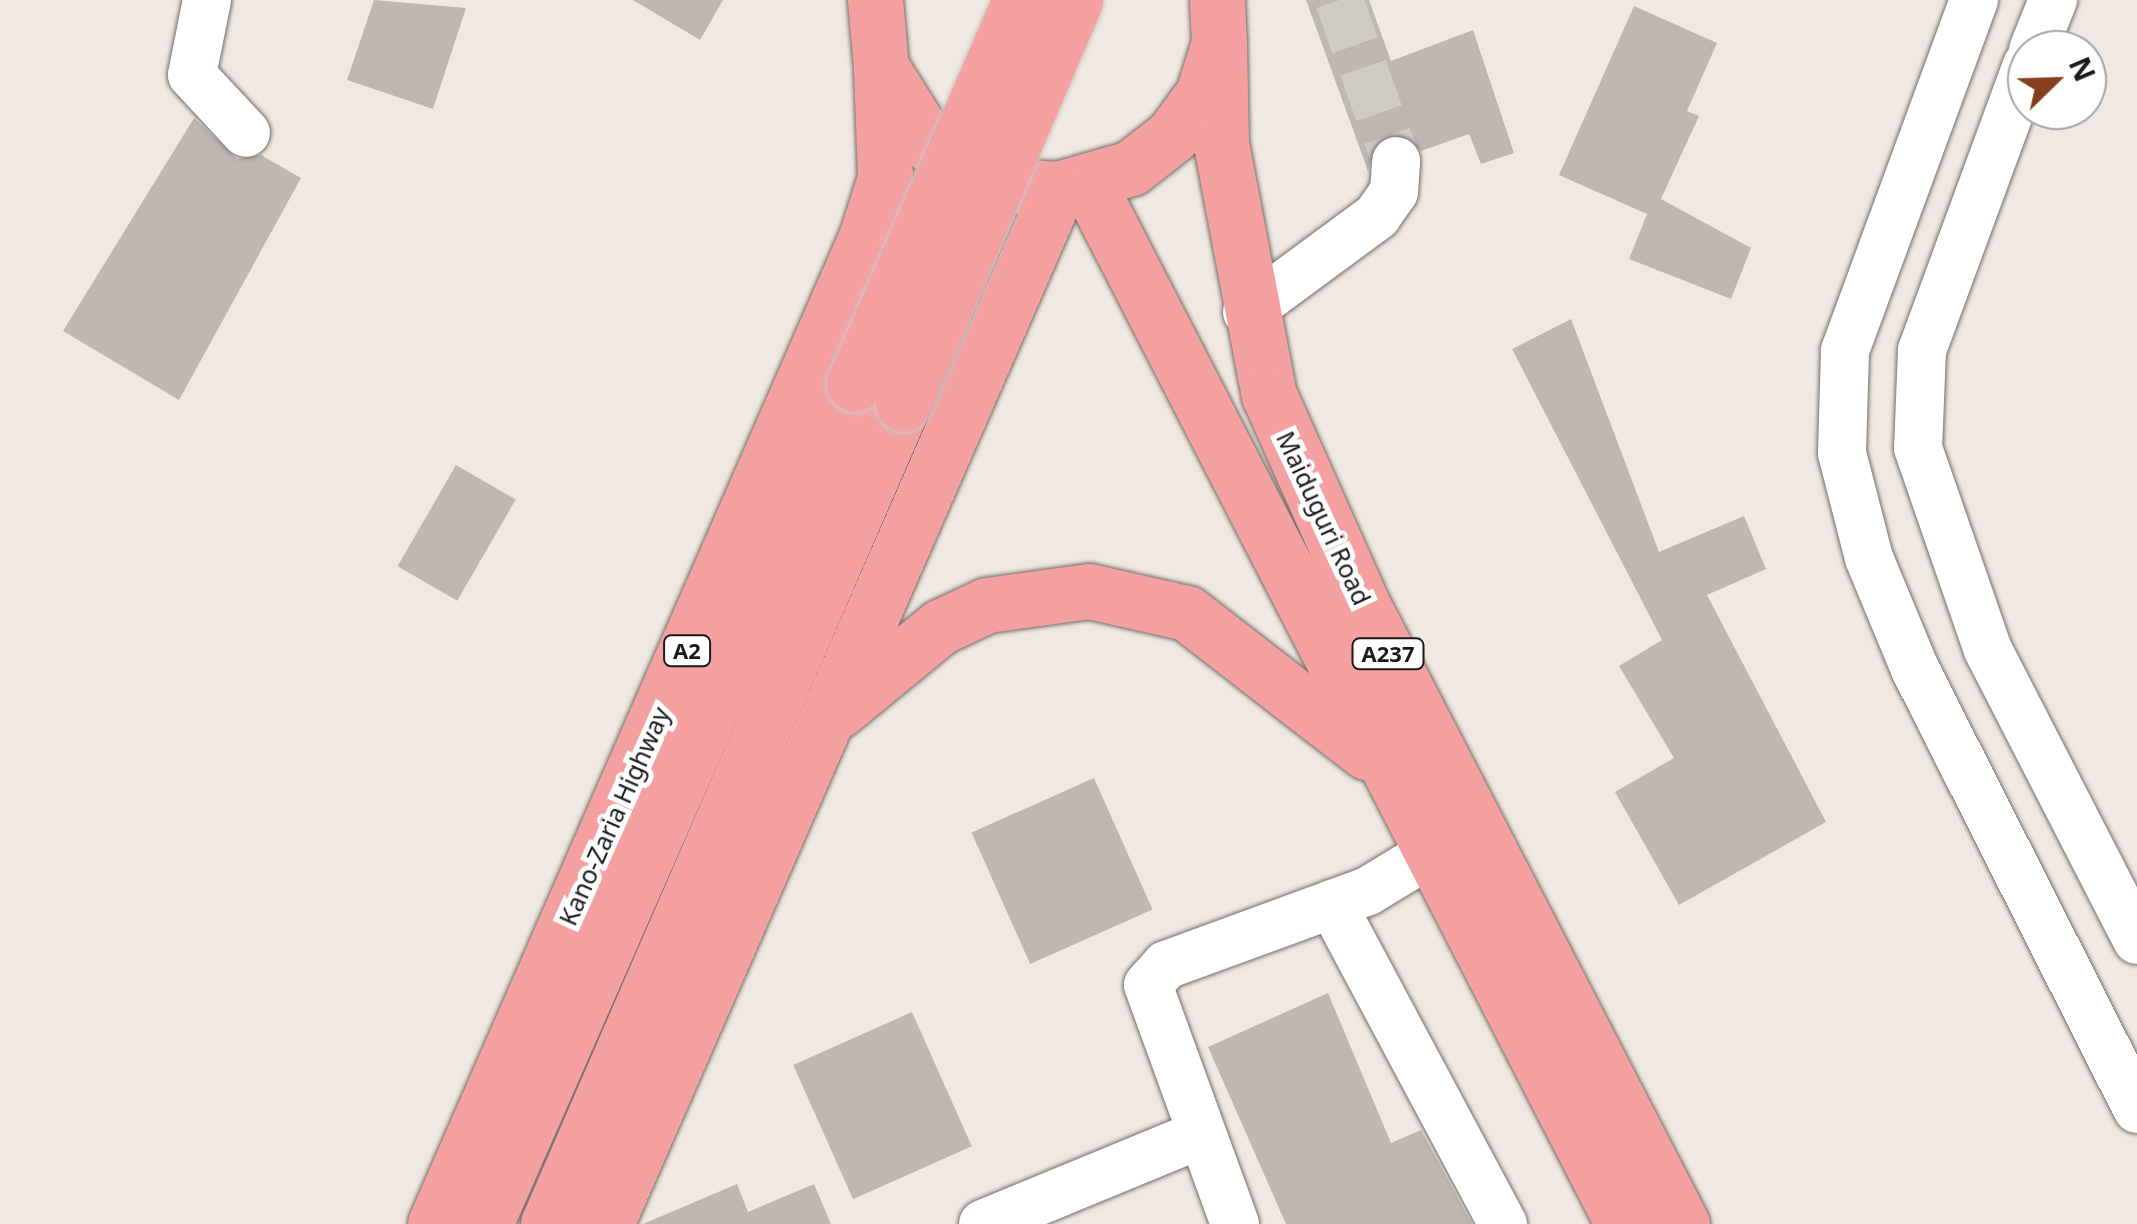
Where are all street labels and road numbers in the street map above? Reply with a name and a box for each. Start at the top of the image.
street label: Maiduguri Road [1271,426,1377,610]
road number: A2 [662,634,712,668]
road number: A237 [1350,637,1426,671]
street label: Kano-Zaria Highway [552,702,676,930]

